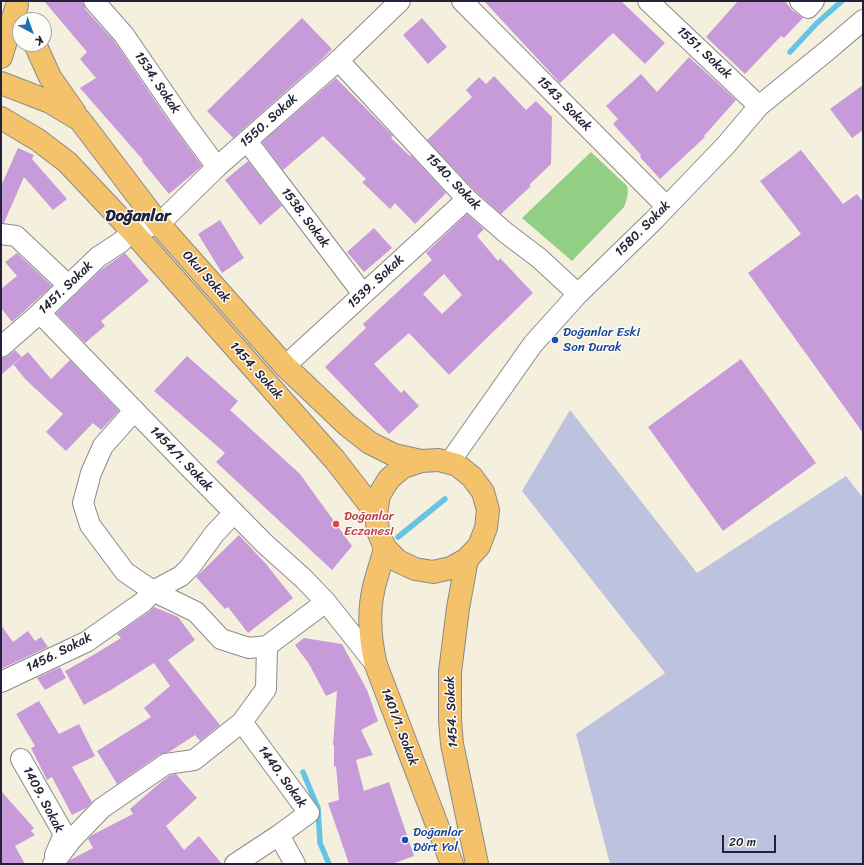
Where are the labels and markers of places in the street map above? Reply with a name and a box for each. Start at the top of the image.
place label: Doğanlar Eski Son Durak [563,325,640,356]
marker: Doğanlar Eski Son Durak [550,335,560,345]
place label: Doğanlar Eczanesi [344,509,394,540]
marker: Doğanlar Eczanesi [331,519,341,529]
place label: Doğanlar Dört Yol [413,825,463,856]
marker: Doğanlar Dört Yol [400,835,410,845]

